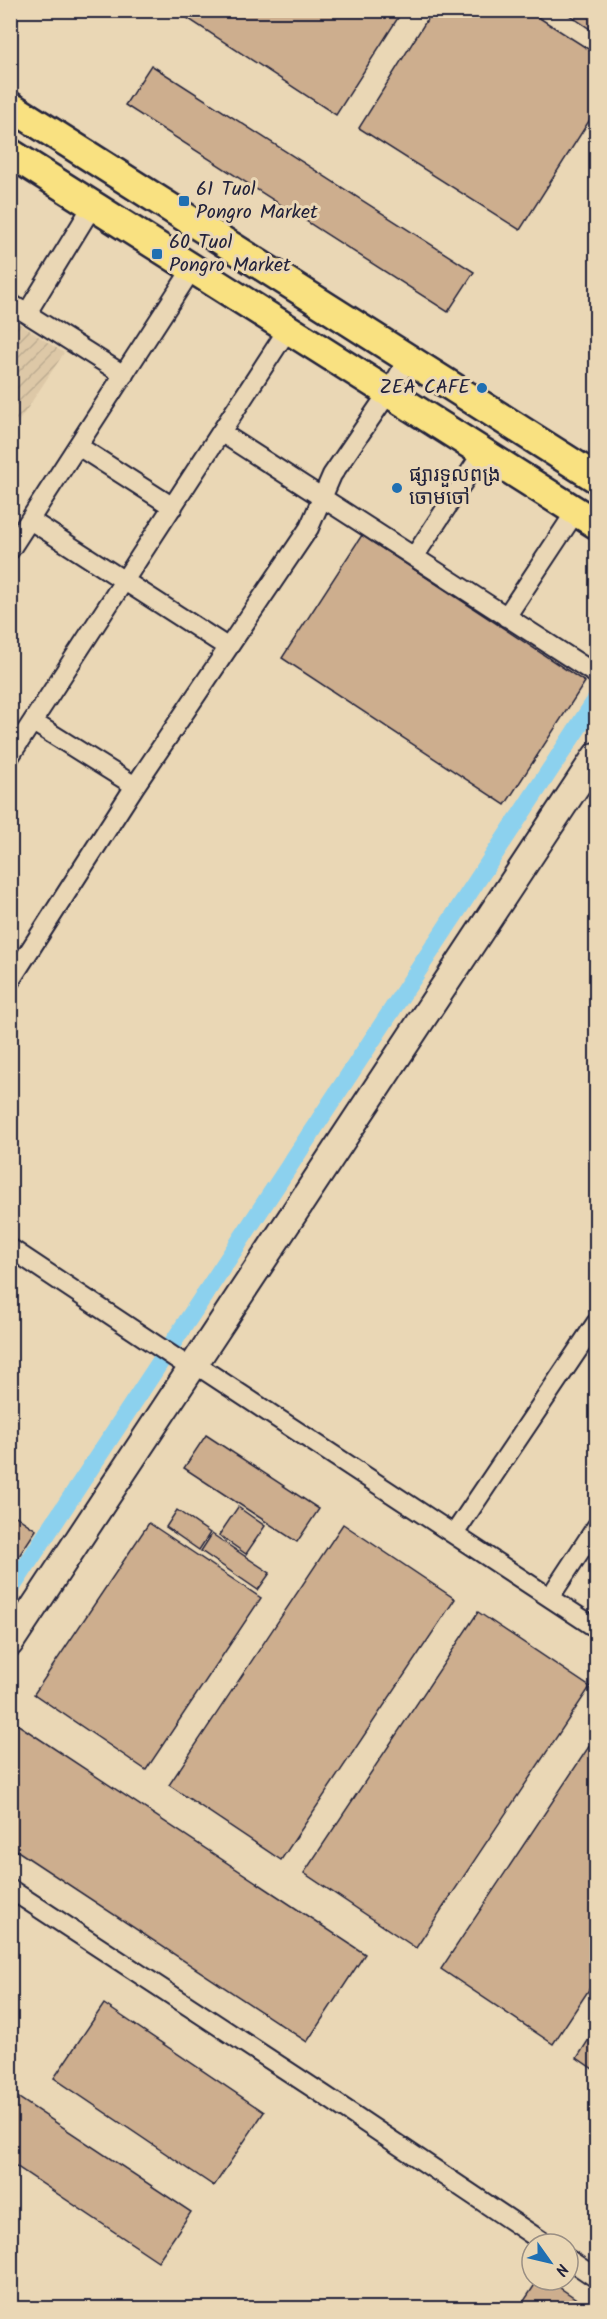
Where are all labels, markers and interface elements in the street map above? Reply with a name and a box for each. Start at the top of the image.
place label: 61 Tuol Pongro Market [196,174,318,229]
marker: 61 Tuol Pongro Market [177,194,191,208]
place label: 60 Tuol Pongro Market [169,227,291,282]
marker: 60 Tuol Pongro Market [150,247,164,261]
place label: ZEA CAFE [379,372,471,404]
marker: ZEA CAFE [475,381,489,395]
place label: ផ្សារទួលពង្រ ចោមចៅ [409,460,501,515]
marker: ផ្សារទួលពង្រ ចោមចៅ [390,481,404,495]
north arrow [520,2232,580,2292]
text: N [548,2258,574,2281]

